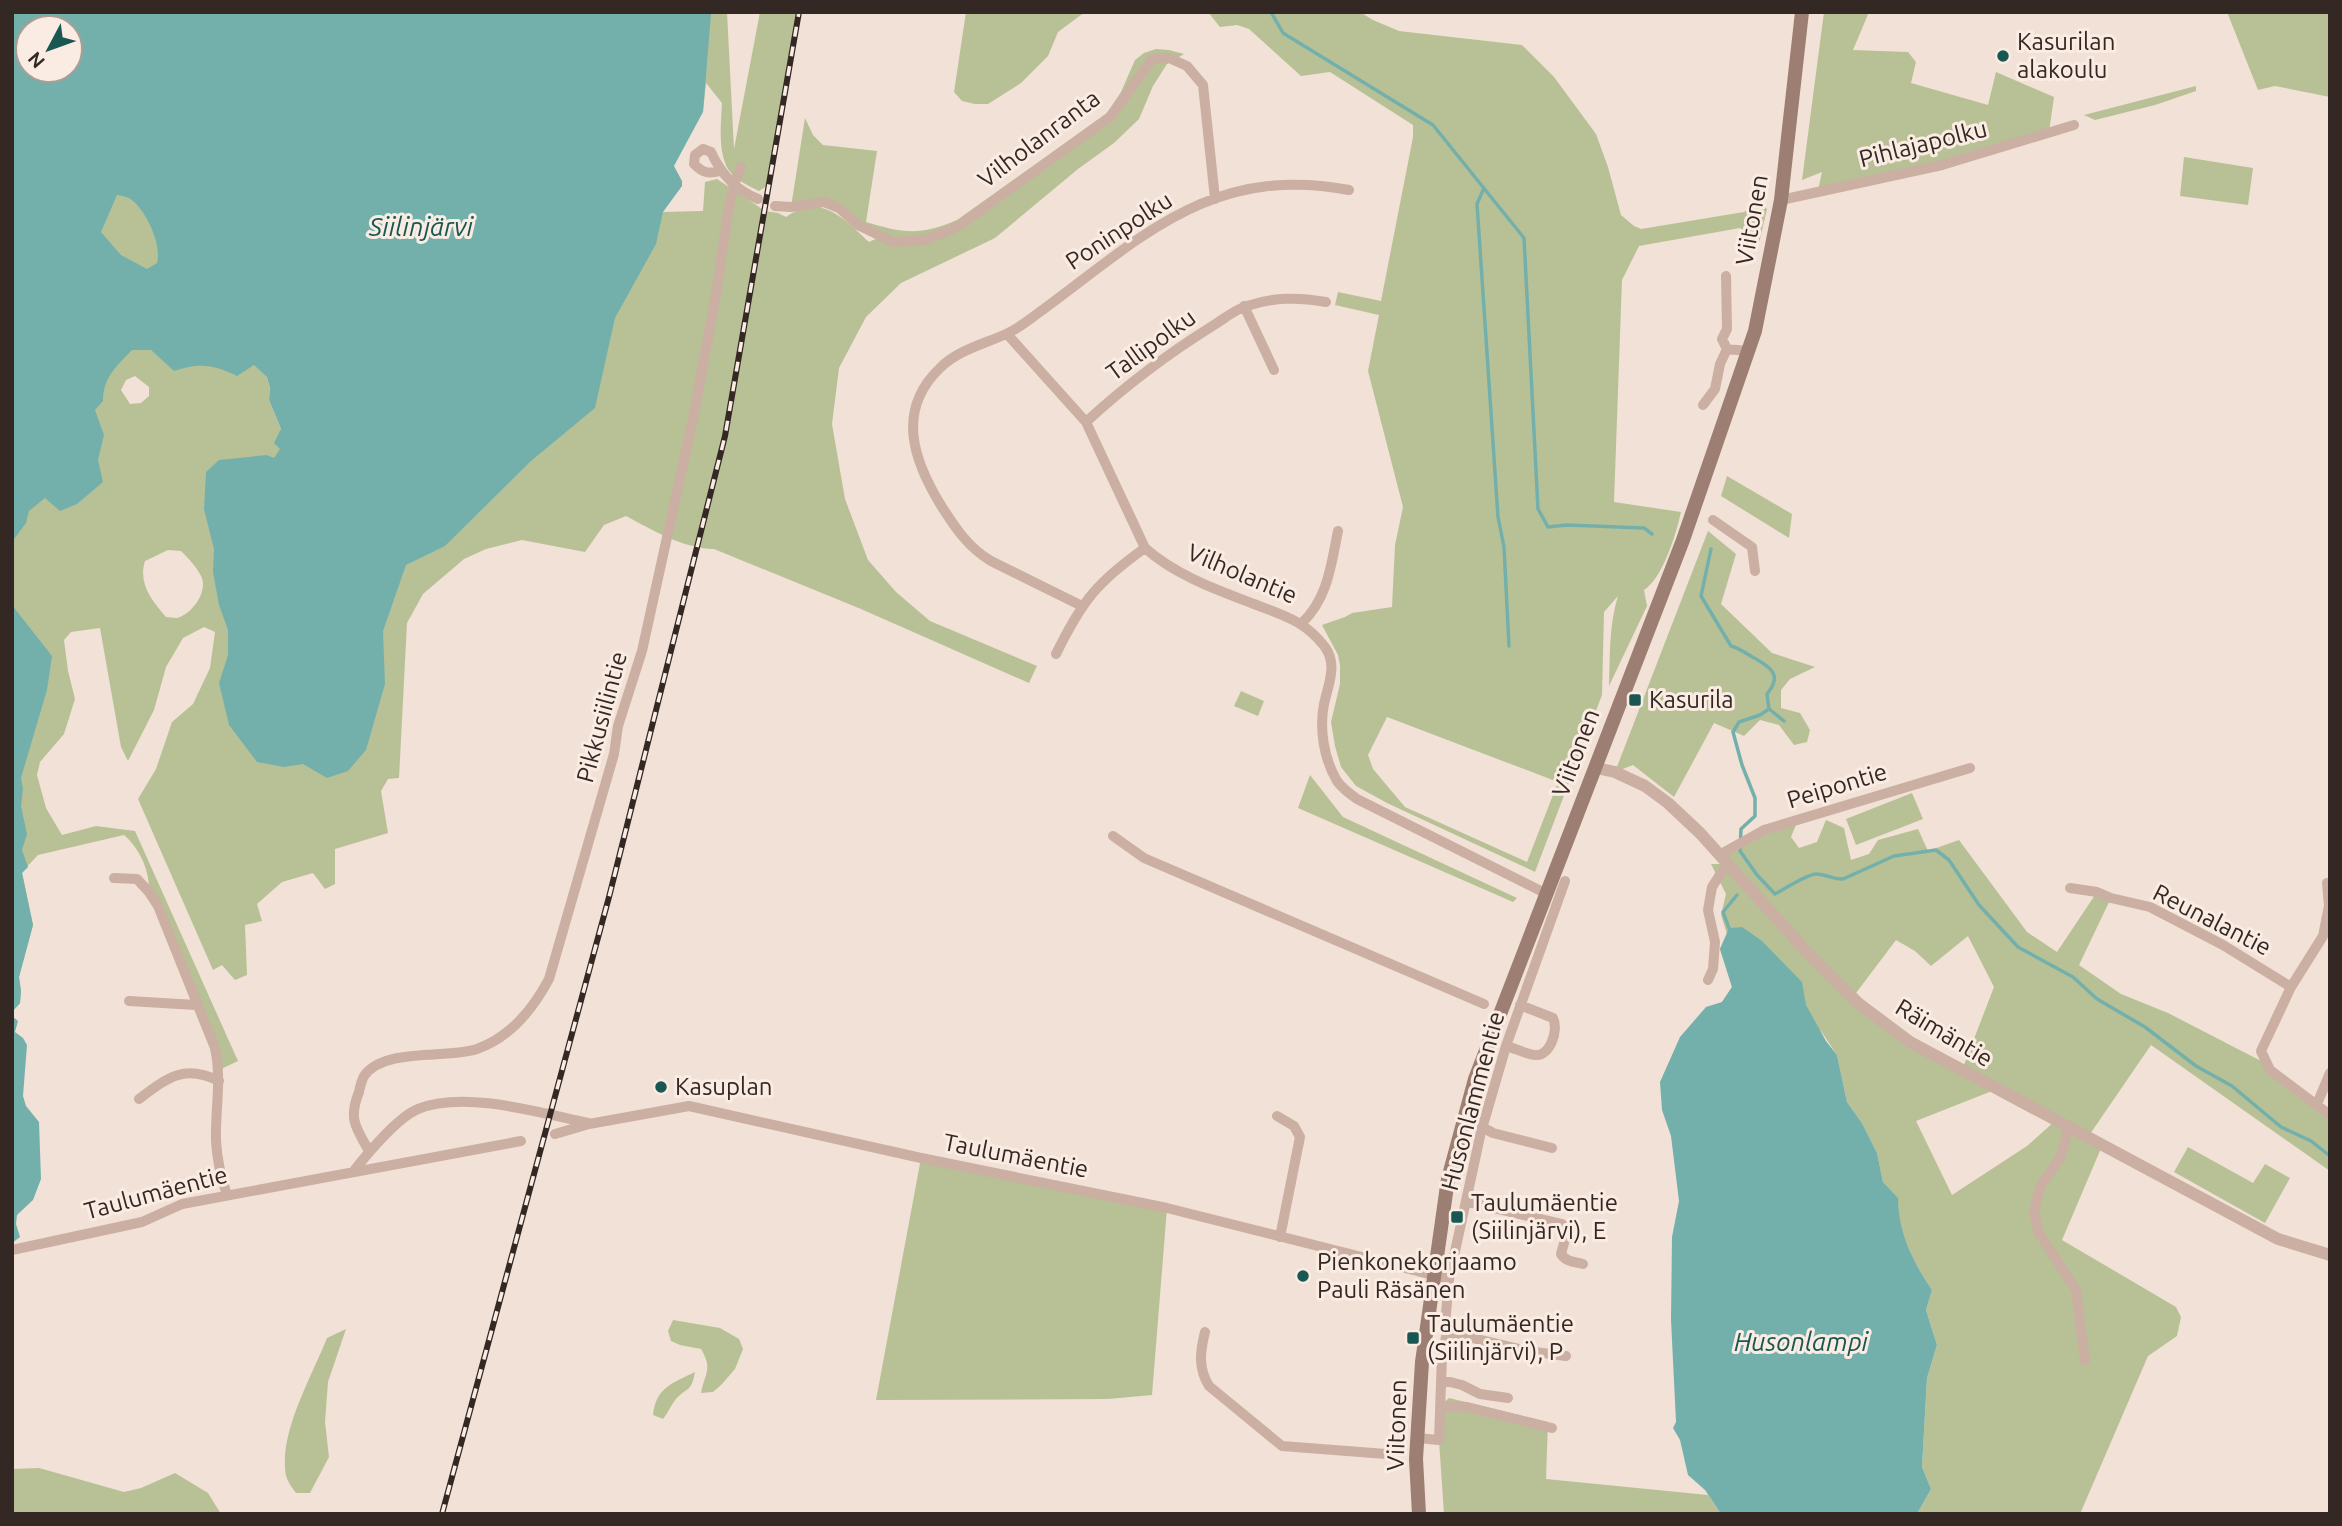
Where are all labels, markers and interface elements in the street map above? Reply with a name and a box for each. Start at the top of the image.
north arrow [14,14,84,84]
place label: Kasurilan alakoulu [2017,28,2115,83]
text: N [23,48,49,73]
marker: Kasurilan alakoulu [1995,48,2011,64]
street label: Vilholanranta [973,84,1105,193]
street label: Pihlajapolku [1856,115,1990,172]
street label: Viitonen [1730,172,1773,267]
street label: Poninpolku [1060,186,1177,275]
water label: Siilinjärvi [368,212,474,241]
street label: Tallipolku [1101,303,1200,386]
street label: Vilholantie [1183,538,1301,609]
street label: Pikkusiilintie [571,648,632,785]
place label: Kasurila [1649,686,1734,713]
marker: Kasurila [1627,692,1643,708]
street label: Viitonen [1546,705,1605,800]
street label: Peipontie [1784,758,1890,814]
street label: Reunalantie [2149,878,2276,961]
street label: Räimäntie [1891,993,1998,1072]
street label: Husonlammentie [1436,1008,1509,1193]
place label: Kasuplan [675,1073,772,1100]
marker: Kasuplan [653,1079,669,1095]
street label: Taulumäentie [941,1128,1091,1183]
street label: Taulumäentie [81,1160,230,1225]
place label: Taulumäentie (Siilinjärvi), E [1471,1189,1618,1244]
marker: Taulumäentie (Siilinjärvi), E [1449,1209,1465,1225]
place label: Pienkonekorjaamo Pauli Räsänen [1317,1248,1517,1303]
marker: Pienkonekorjaamo Pauli Räsänen [1295,1268,1311,1284]
place label: Taulumäentie (Siilinjärvi), P [1427,1310,1574,1365]
water label: Husonlampi [1734,1327,1870,1356]
marker: Taulumäentie (Siilinjärvi), P [1405,1330,1421,1346]
street label: Viitonen [1381,1379,1412,1471]

